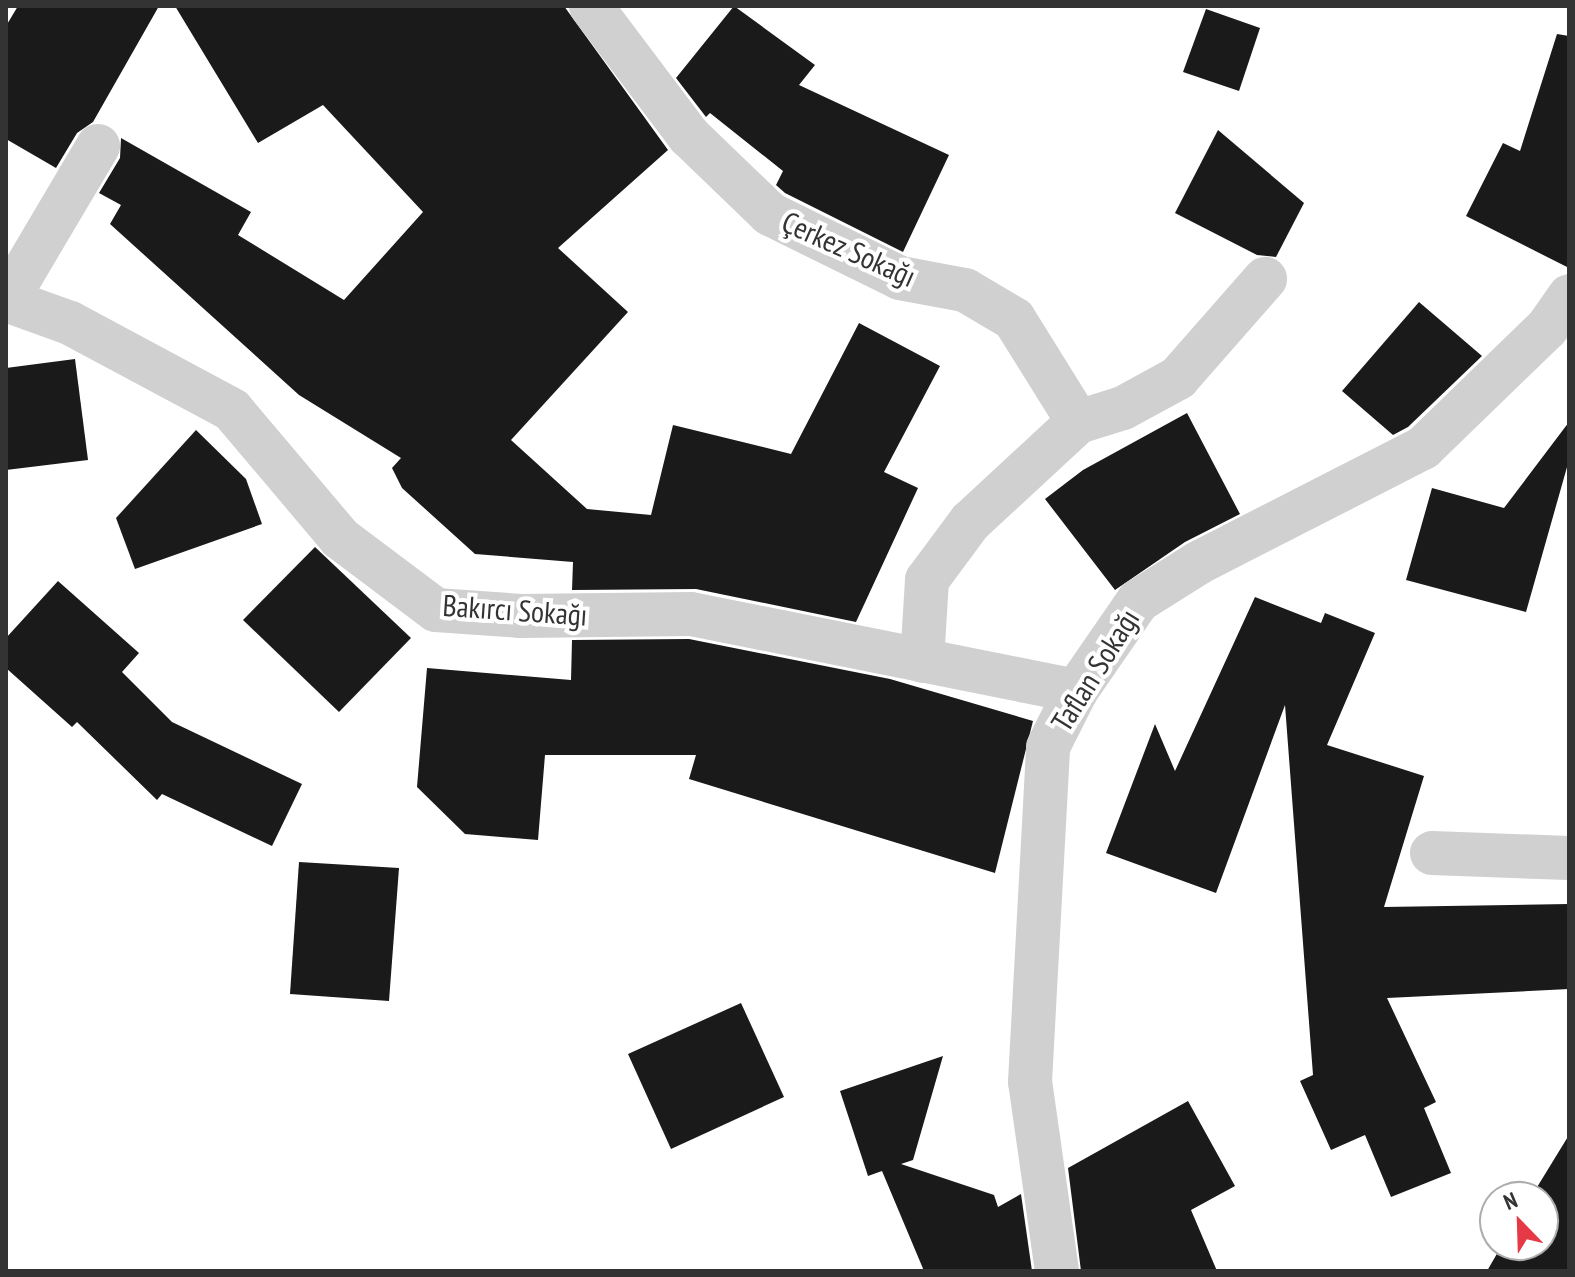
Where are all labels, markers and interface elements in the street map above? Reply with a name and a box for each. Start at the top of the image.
street label: Çerkez Sokağı [776,203,922,295]
street label: Bakırcı Sokağı [441,587,589,633]
street label: Taflan Sokağı [1043,602,1147,738]
north arrow [1479,1181,1559,1261]
text: N [1499,1186,1521,1216]

